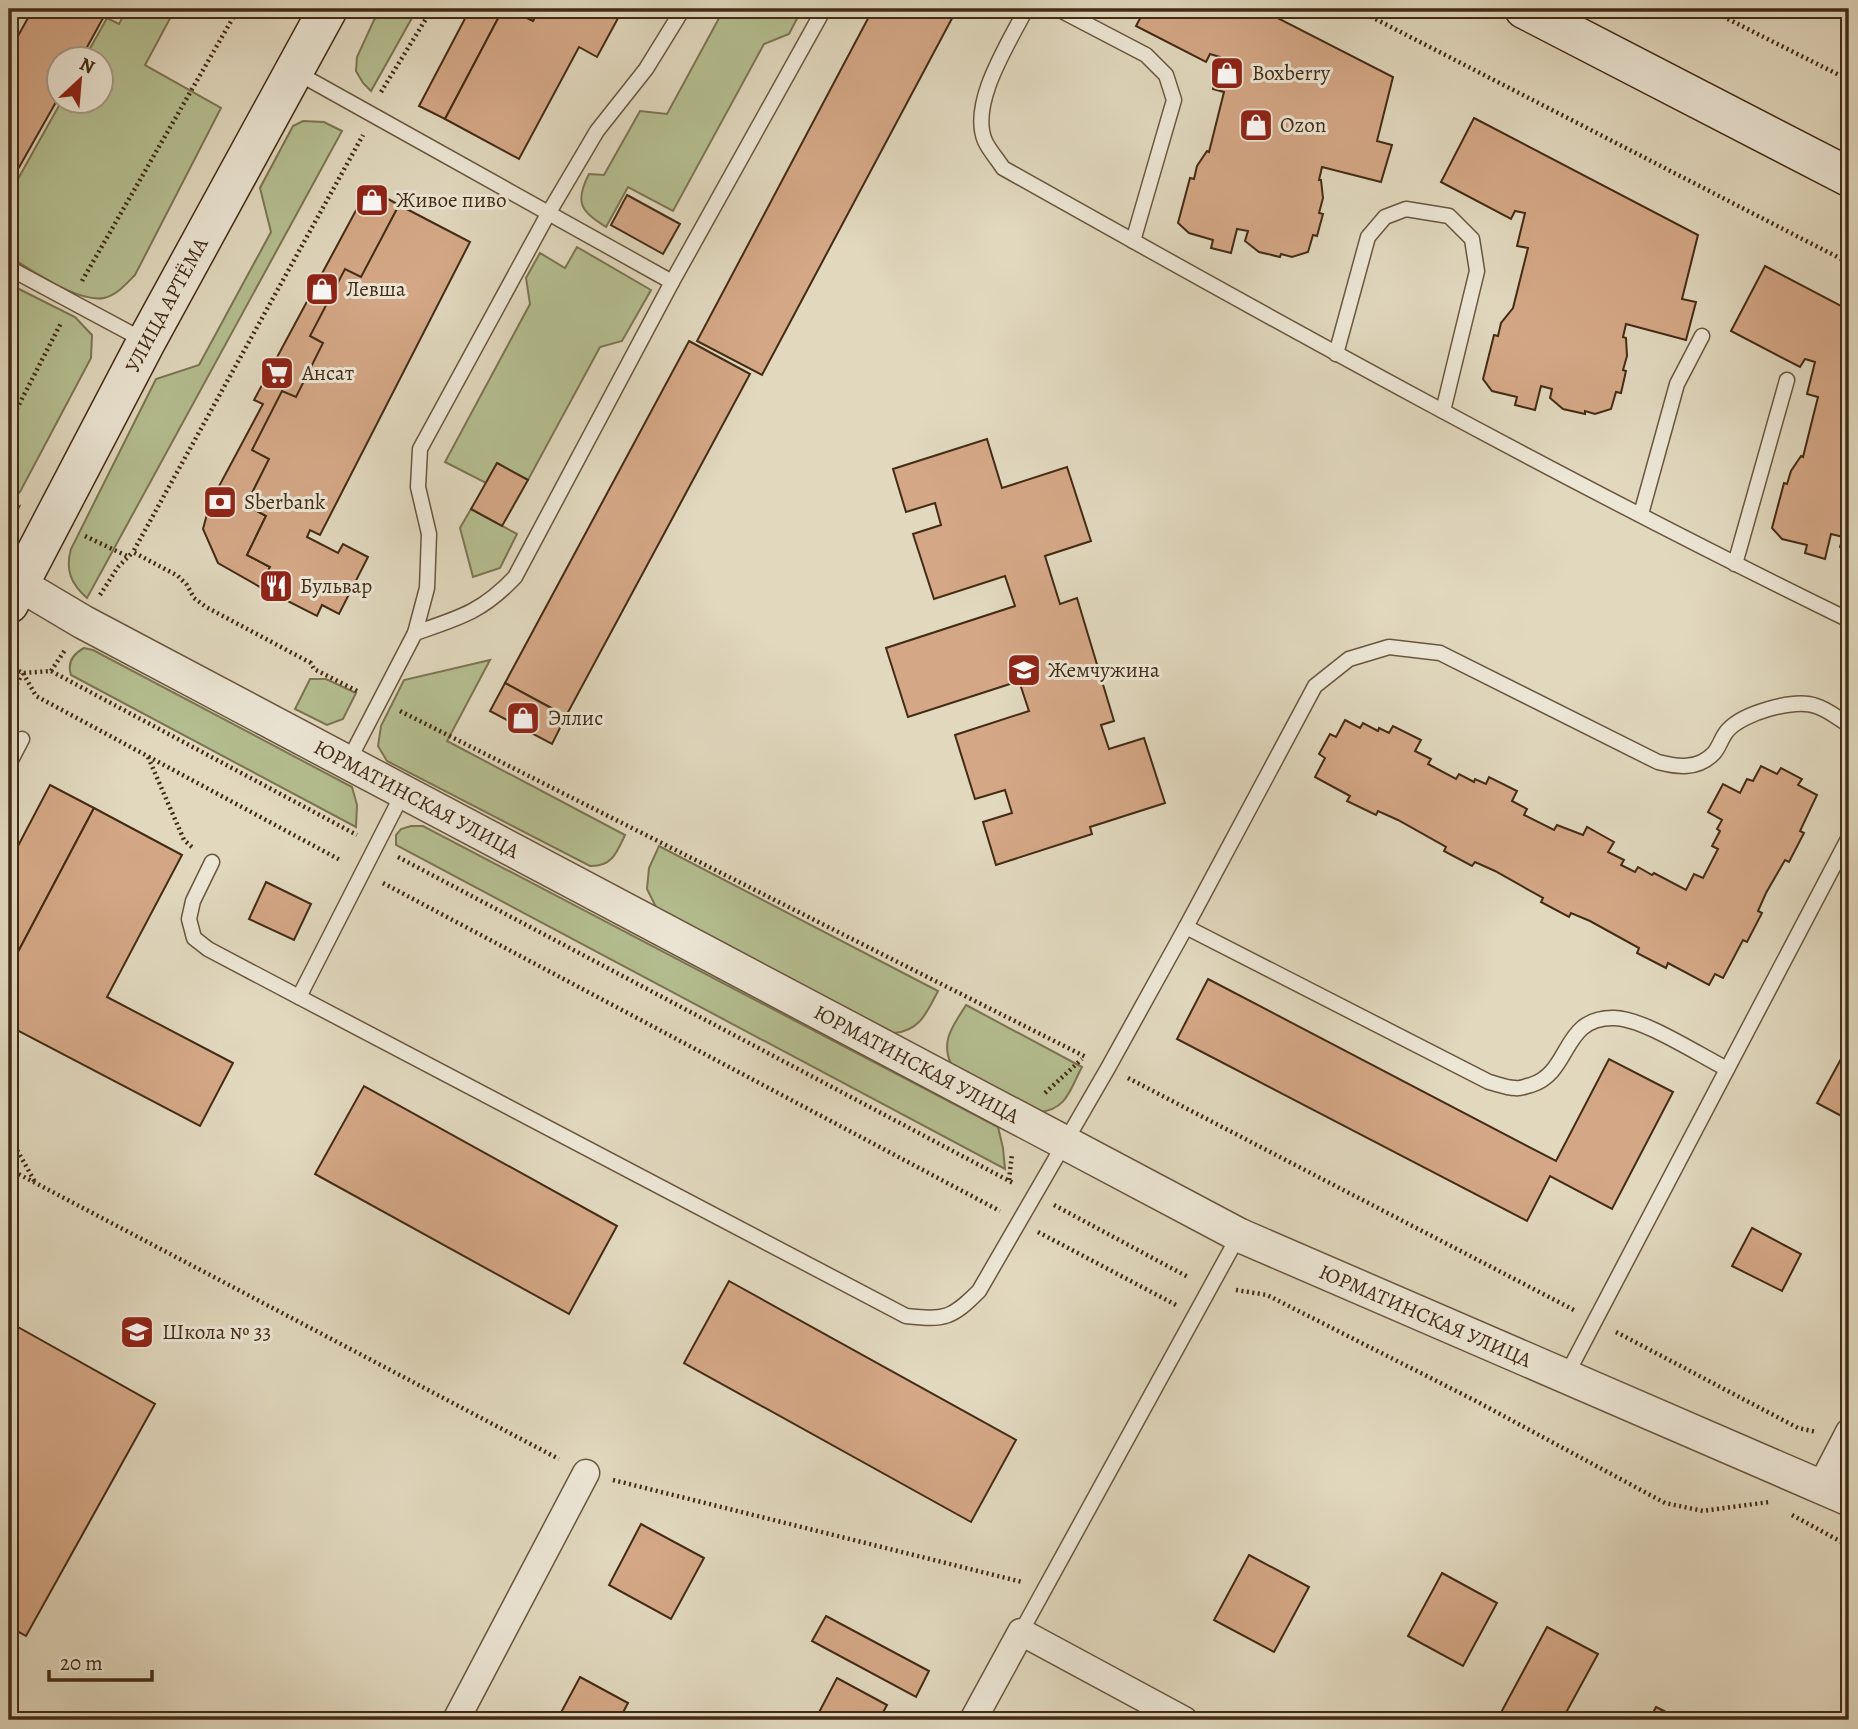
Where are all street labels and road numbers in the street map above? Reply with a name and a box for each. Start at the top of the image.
street label: УЛИЦА АРТЁМА [118,232,215,377]
street label: ЮРМАТИНСКАЯ УЛИЦА [309,733,525,865]
street label: ЮРМАТИНСКАЯ УЛИЦА [809,998,1025,1130]
street label: ЮРМАТИНСКАЯ УЛИЦА [1315,1257,1537,1374]

